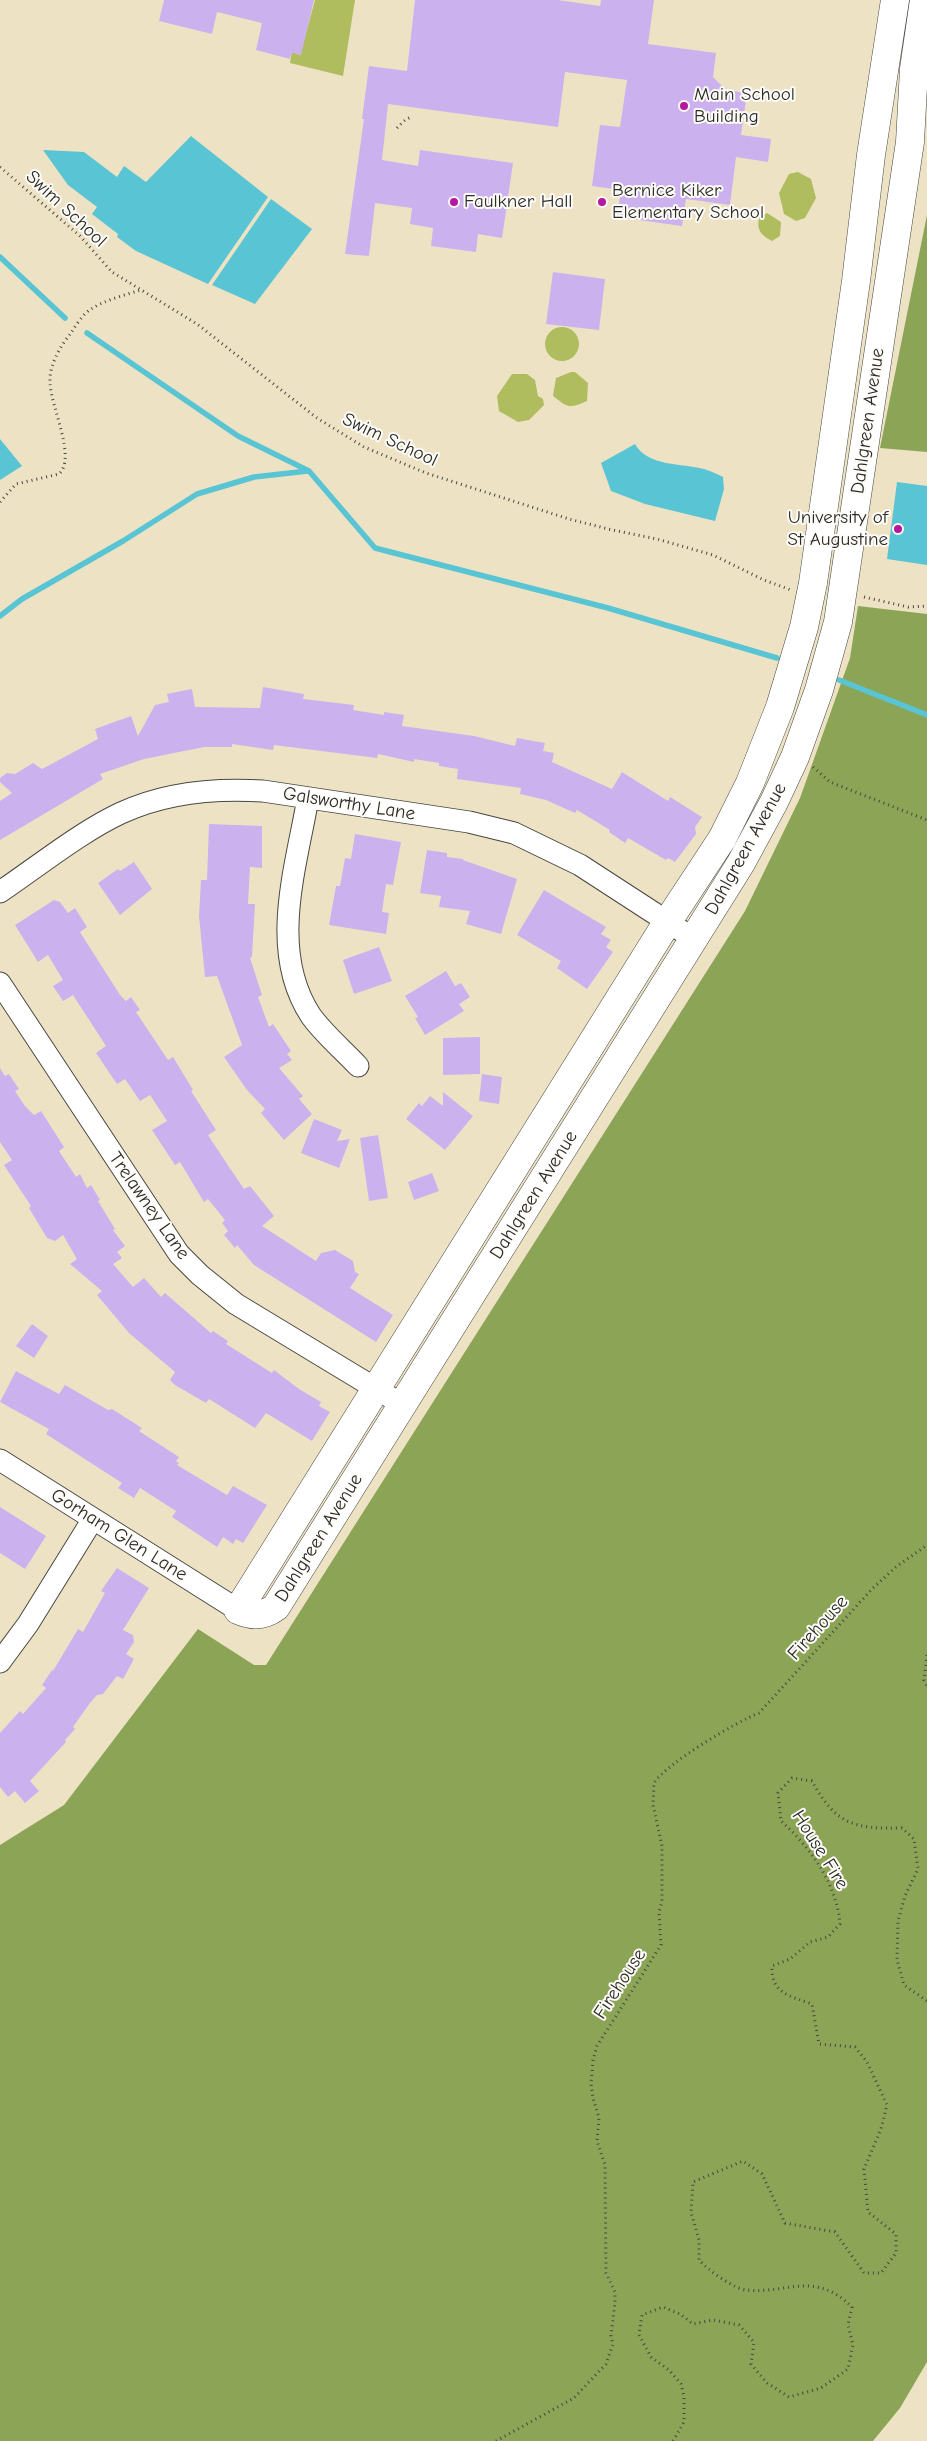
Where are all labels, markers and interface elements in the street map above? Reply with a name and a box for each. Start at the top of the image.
place label: Main School Building [694,84,795,128]
marker: Main School Building [678,100,690,112]
street label: Swim School [21,166,111,252]
place label: Bernice Kiker Elementary School [612,180,764,224]
place label: Faulkner Hall [464,191,573,213]
marker: Faulkner Hall [448,196,460,208]
marker: Bernice Kiker Elementary School [596,196,608,208]
street label: Dahlgreen Avenue [846,347,890,495]
street label: Swim School [339,408,441,472]
place label: University of St Augustine [788,507,888,551]
marker: University of St Augustine [892,523,904,535]
street label: Dahlgreen Avenue [700,779,792,919]
street label: Galsworthy Lane [281,782,417,826]
street label: Dahlgreen Avenue [485,1127,583,1263]
street label: Trelawney Lane [104,1148,194,1264]
street label: Dahlgreen Avenue [270,1470,368,1606]
street label: Gorham Glen Lane [47,1484,191,1586]
street label: Firehouse [783,1591,853,1665]
street label: House Fire [787,1806,853,1894]
street label: Firehouse [589,1945,651,2023]

